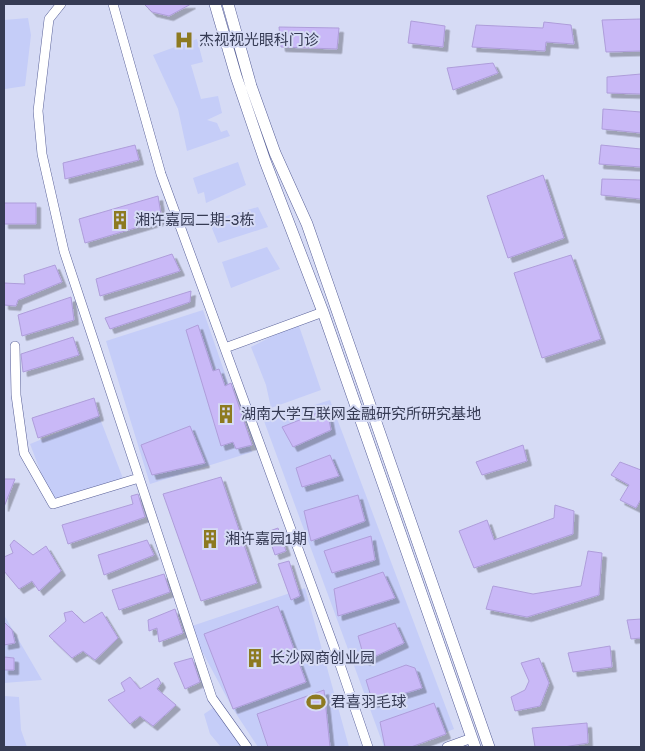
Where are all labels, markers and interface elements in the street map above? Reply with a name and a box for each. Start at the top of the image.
hospital icon: 杰视视光眼科门诊 [173,29,195,51]
place label: 杰视视光眼科门诊 [199,30,319,48]
building icon: 湘许嘉园二期-3栋 [109,209,131,231]
place label: 湘许嘉园二期-3栋 [135,210,254,228]
building icon: 湖南大学互联网金融研究所研究基地 [215,403,237,425]
place label: 湖南大学互联网金融研究所研究基地 [241,404,481,422]
building icon: 湘许嘉园1期 [199,528,221,550]
place label: 湘许嘉园1期 [225,529,307,547]
building icon: 长沙网商创业园 [244,647,266,669]
place label: 长沙网商创业园 [270,648,375,666]
sports icon: 君喜羽毛球 [305,691,327,713]
place label: 君喜羽毛球 [331,692,407,710]

